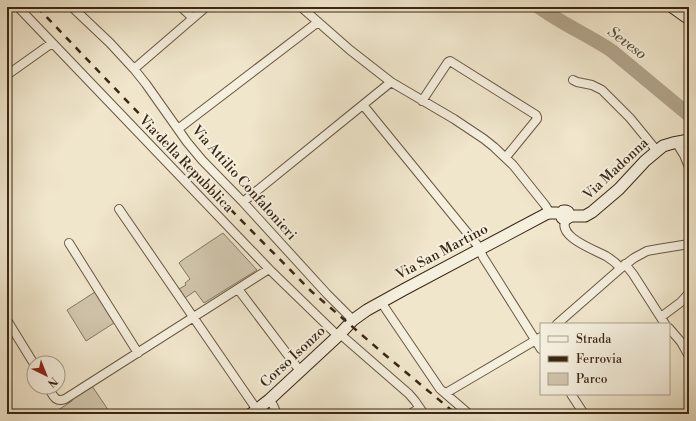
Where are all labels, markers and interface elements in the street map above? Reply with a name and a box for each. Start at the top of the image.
water label: Seveso [604,22,650,64]
street label: Via della Repubblica [134,111,238,217]
street label: Via Attilio Confalonieri [187,121,301,244]
street label: Via Madonna [579,134,653,205]
street label: Via San Martino [392,220,491,284]
street label: Corso Isonzo [257,322,329,392]
legend [540,323,670,395]
text: Strada [576,332,612,347]
text: Ferrovia [576,352,623,367]
north arrow [26,355,66,395]
text: Parco [576,372,608,387]
text: N [44,373,60,390]

